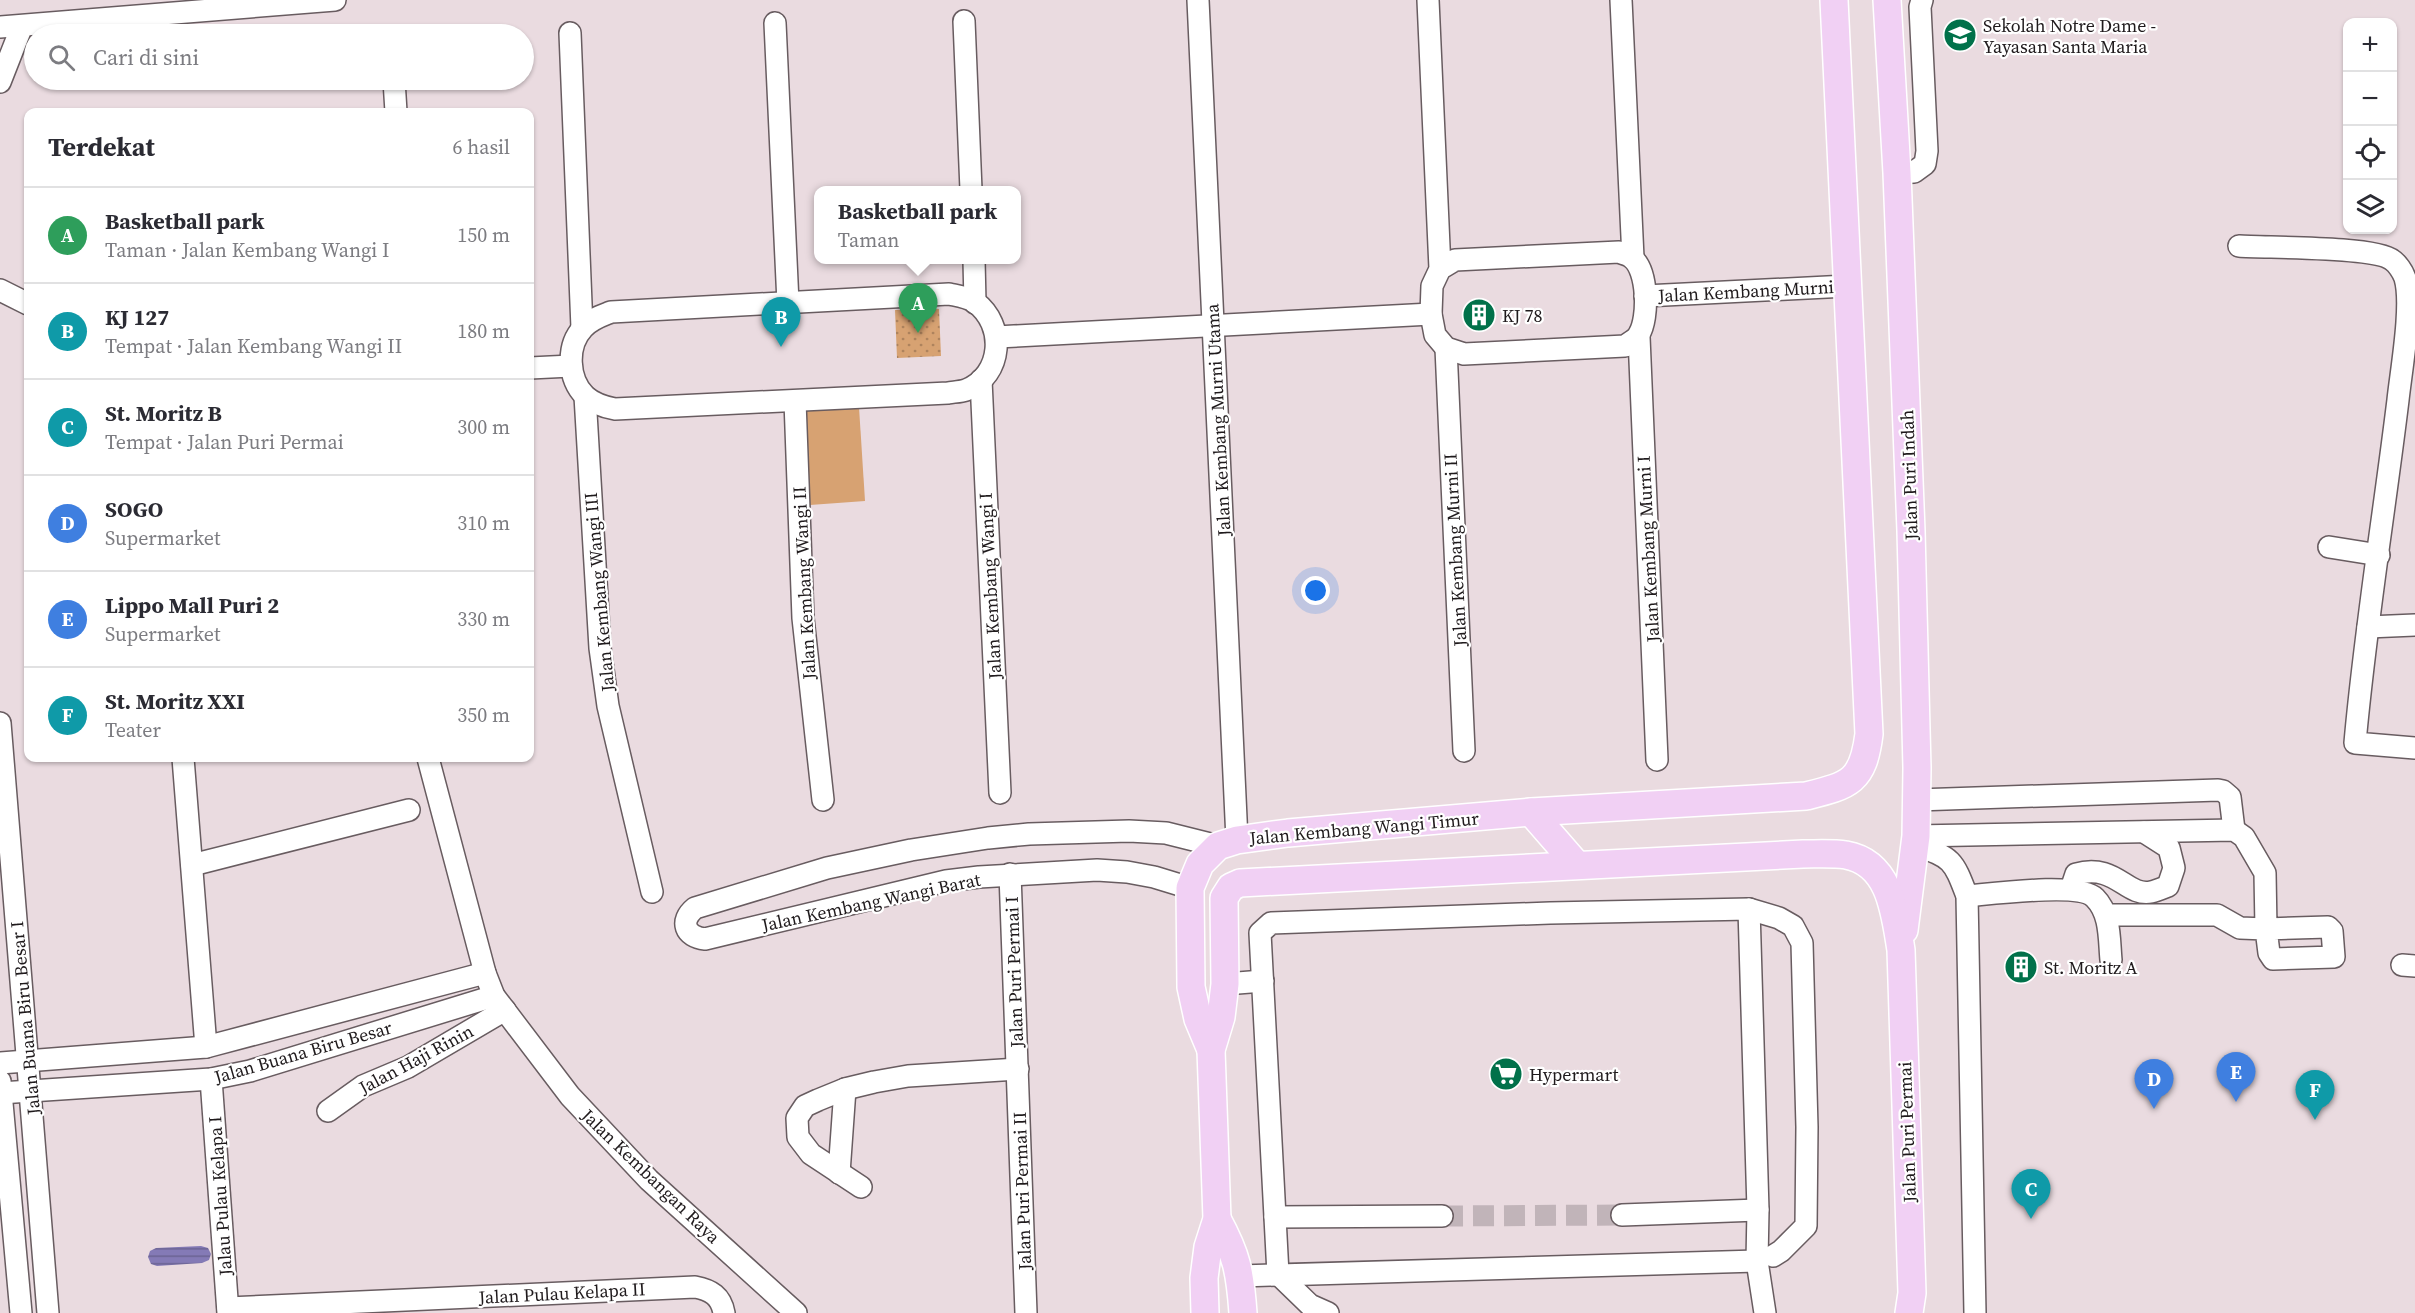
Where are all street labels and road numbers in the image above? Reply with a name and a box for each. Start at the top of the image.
street label: Jalan Kembang Murni [1656,274,1835,308]
street label: Jalan Kembang Murni Utama [1199,302,1237,538]
street label: Jalan Puri Indah [1894,409,1924,542]
street label: Jalan Kembang Murni II [1437,453,1473,648]
street label: Jalan Kembang Murni I [1631,455,1665,644]
street label: Jalan Kembang Wangi II [786,486,822,681]
street label: Jalan Kembang Wangi III [578,491,620,694]
street label: Jalan Kembang Wangi I [973,492,1007,681]
street label: Jalan Kembang Wangi Timur [1247,805,1480,851]
street label: Jalan Kembang Wangi Barat [758,867,983,938]
street label: Jalan Puri Permai I [999,896,1029,1049]
street label: Jalan Buana Biru Besar I [4,920,46,1117]
street label: Jalan Buana Biru Besar [210,1015,395,1090]
street label: Jalan Haji Rinin [353,1018,478,1100]
street label: Jalan Puri Permai [1892,1061,1922,1204]
street label: Jalan Kembangan Raya [575,1102,727,1250]
street label: Jalan Puri Permai II [1007,1111,1037,1272]
street label: Jalau Pulau Kelapa I [202,1115,238,1278]
street label: Jalan Pulau Kelapa II [477,1276,646,1310]

